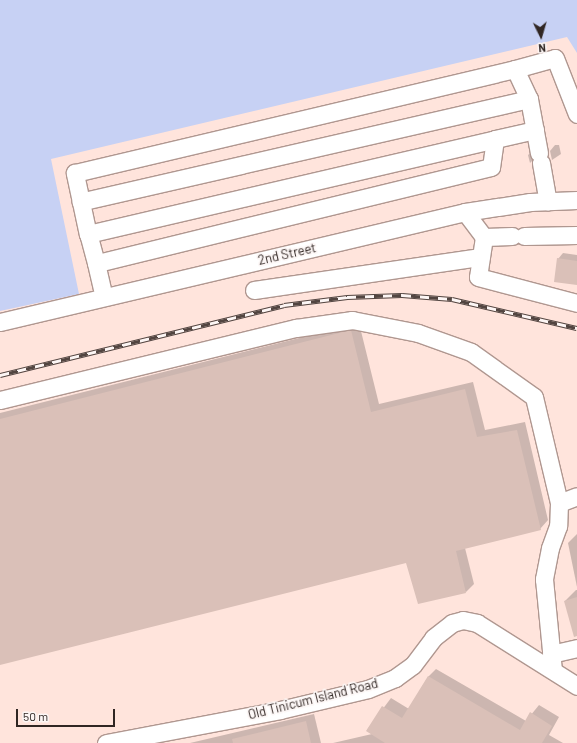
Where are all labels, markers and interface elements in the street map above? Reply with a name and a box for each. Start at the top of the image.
north arrow [521,16,561,56]
text: N [538,42,546,55]
street label: 2nd Street [256,240,318,268]
street label: Old Tinicum Island Road [246,675,380,723]
scale bar [18,701,117,727]
text: 50 m [23,709,48,723]

